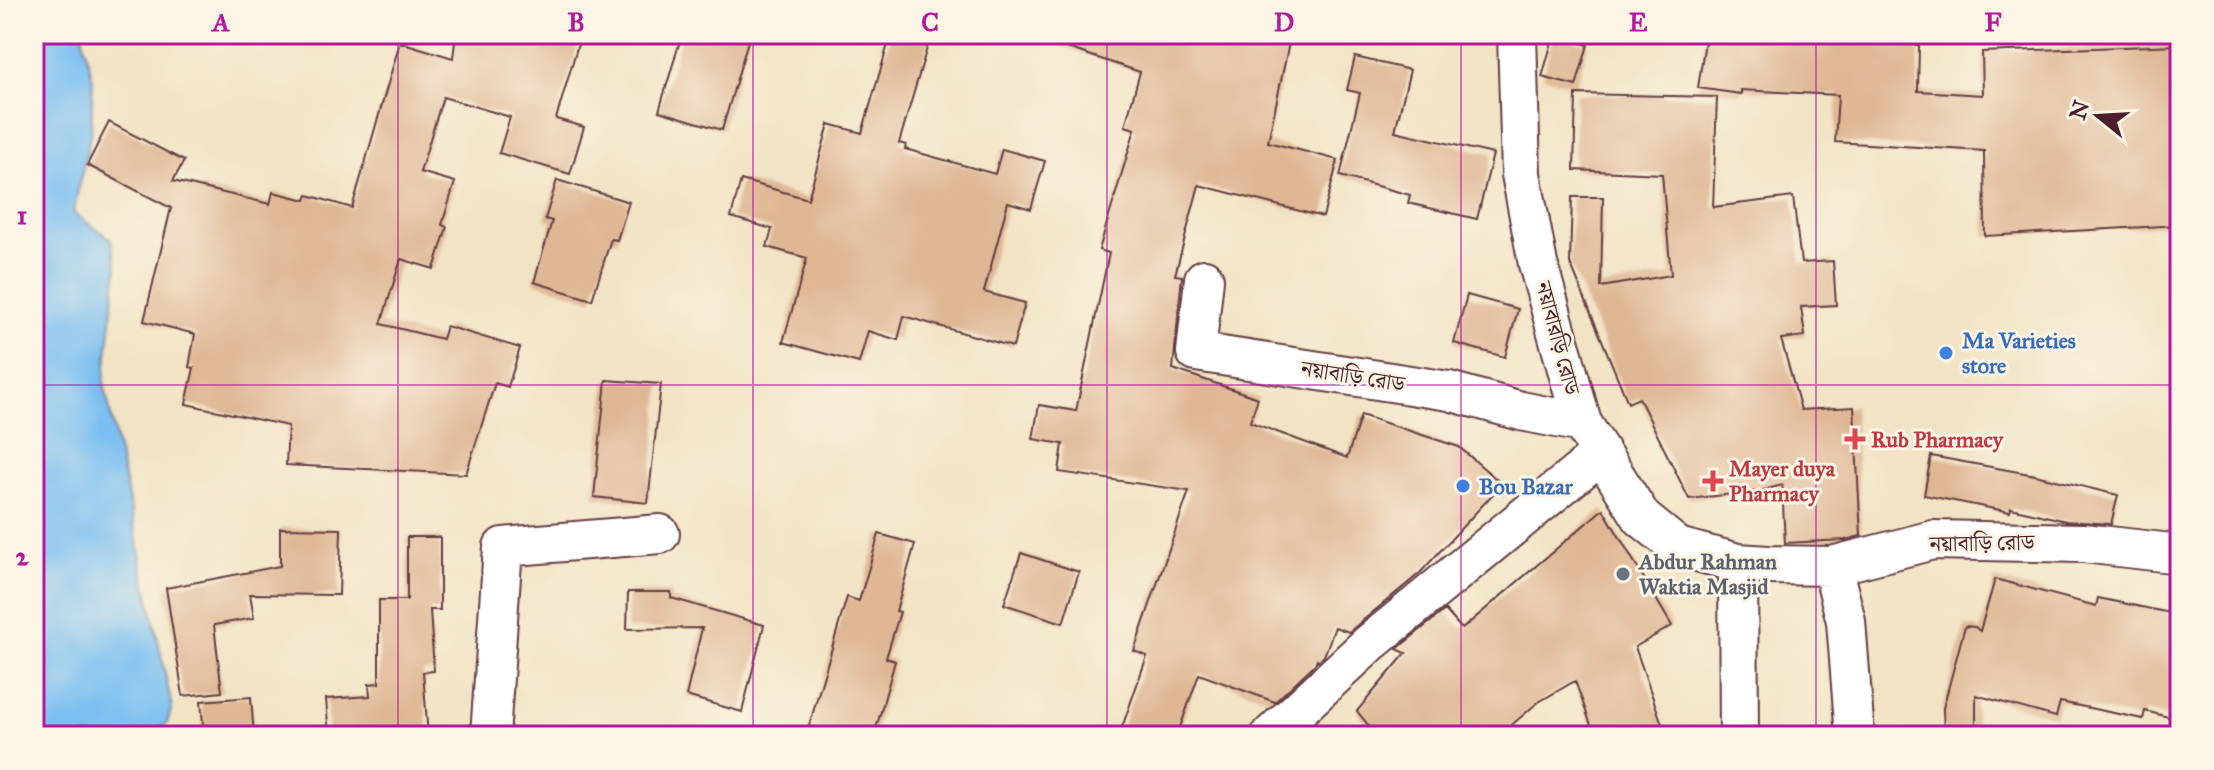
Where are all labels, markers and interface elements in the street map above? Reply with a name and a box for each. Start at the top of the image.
text: A [210,6,230,38]
text: B [567,6,585,38]
text: C [921,6,939,38]
text: D [1274,6,1294,38]
text: E [1629,6,1648,38]
text: F [1985,6,2002,38]
north arrow [2058,76,2138,156]
text: N [2064,97,2095,123]
text: 1 [17,199,27,231]
street label: নয়াবারড়ি রোড [1530,278,1586,399]
place label: Ma Varieties store [1962,327,2076,379]
marker: Ma Varieties store [1937,344,1955,362]
street label: নয়াবাড়ি রোড [1298,354,1408,398]
place label: Rub Pharmacy [1871,426,2005,453]
marker: Rub Pharmacy [1846,430,1864,448]
place label: Mayer duya Pharmacy [1729,455,1836,507]
marker: Mayer duya Pharmacy [1704,472,1722,490]
place label: Bou Bazar [1479,473,1574,500]
marker: Bou Bazar [1454,477,1472,495]
street label: নয়াবাড়ি রোড [1928,529,2036,557]
text: 2 [16,540,30,572]
place label: Abdur Rahman Waktia Masjid [1637,548,1777,600]
marker: Abdur Rahman Waktia Masjid [1614,565,1632,583]

